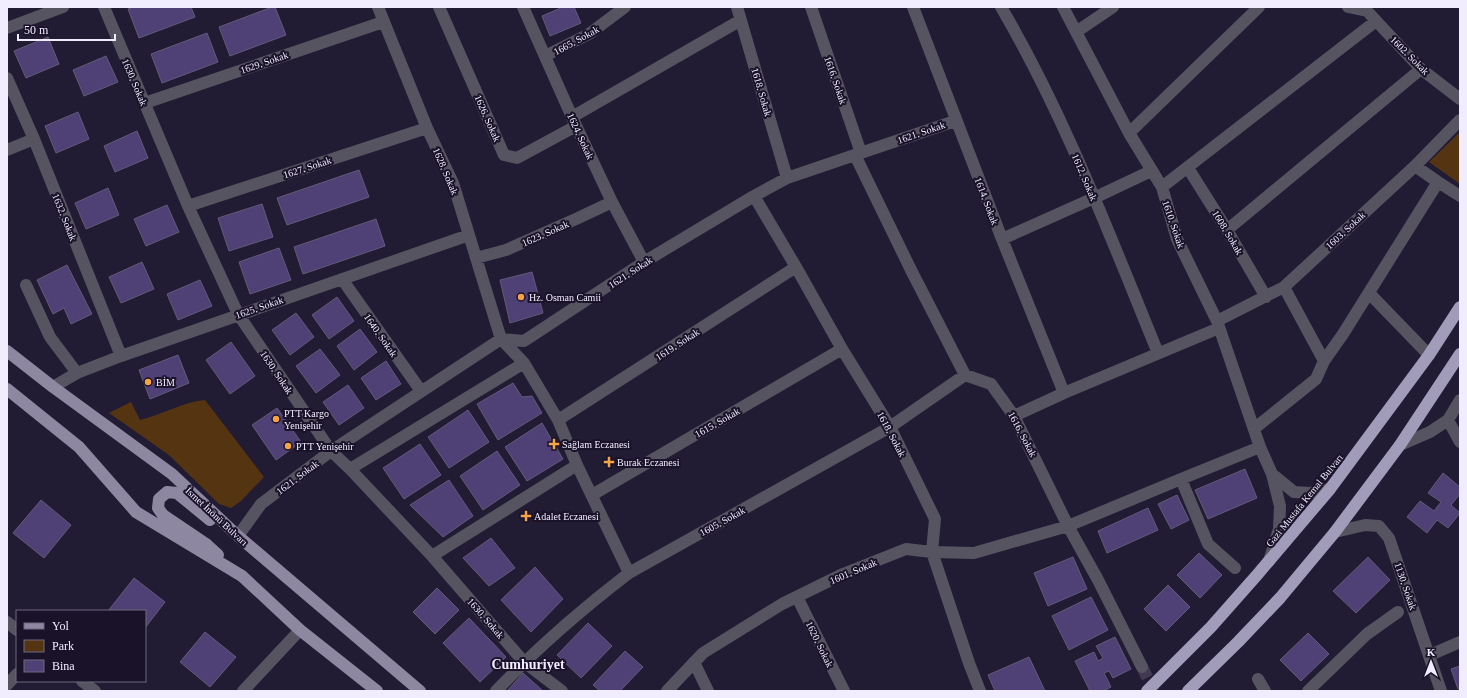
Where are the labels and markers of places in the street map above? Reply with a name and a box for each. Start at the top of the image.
marker: Hz. Osman Camii [516,292,526,302]
place label: Hz. Osman Camii [529,292,601,303]
marker: BİM [143,377,153,387]
place label: BİM [156,377,175,388]
place label: PTT Kargo Yenişehir [284,408,329,431]
marker: PTT Kargo Yenişehir [271,414,281,424]
marker: Sağlam Eczanesi [549,439,559,449]
place label: Sağlam Eczanesi [562,439,630,450]
marker: PTT Yenişehir [283,441,293,451]
place label: PTT Yenişehir [296,441,354,452]
marker: Burak Eczanesi [604,457,614,467]
place label: Burak Eczanesi [617,457,680,468]
marker: Adalet Eczanesi [521,511,531,521]
place label: Adalet Eczanesi [534,511,599,522]

